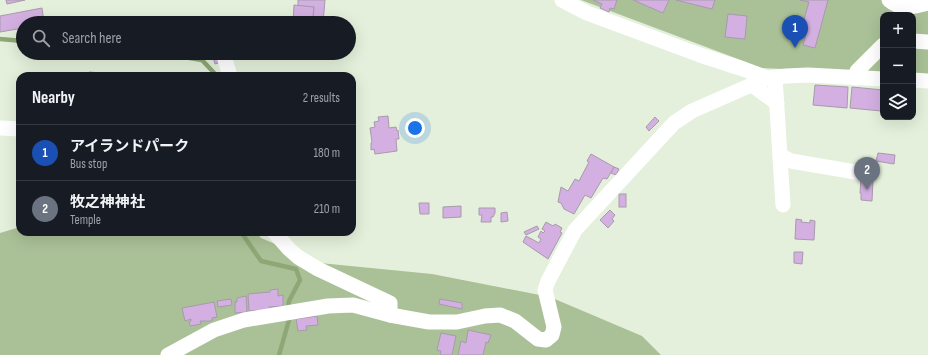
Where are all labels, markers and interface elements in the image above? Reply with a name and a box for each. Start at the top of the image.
map controls [880,12,916,120]
button: + [880,12,916,48]
pin: 1 [782,15,808,48]
search box [16,16,356,60]
icon: search [30,27,52,49]
text: Search here [62,29,122,48]
button: − [880,48,916,84]
button: layers [880,84,916,120]
text: Nearby [32,88,75,108]
text: 2 results [303,90,340,106]
your location [405,118,425,138]
text: アイランドパーク [70,137,189,156]
text: 1 [42,145,48,161]
text: 180 m [314,145,340,161]
text: Bus stop [70,156,107,172]
pin: 2 [854,157,880,190]
text: 牧之神神社 [70,193,145,212]
text: 2 [42,201,48,217]
text: 210 m [314,201,340,217]
text: Temple [70,212,101,228]

